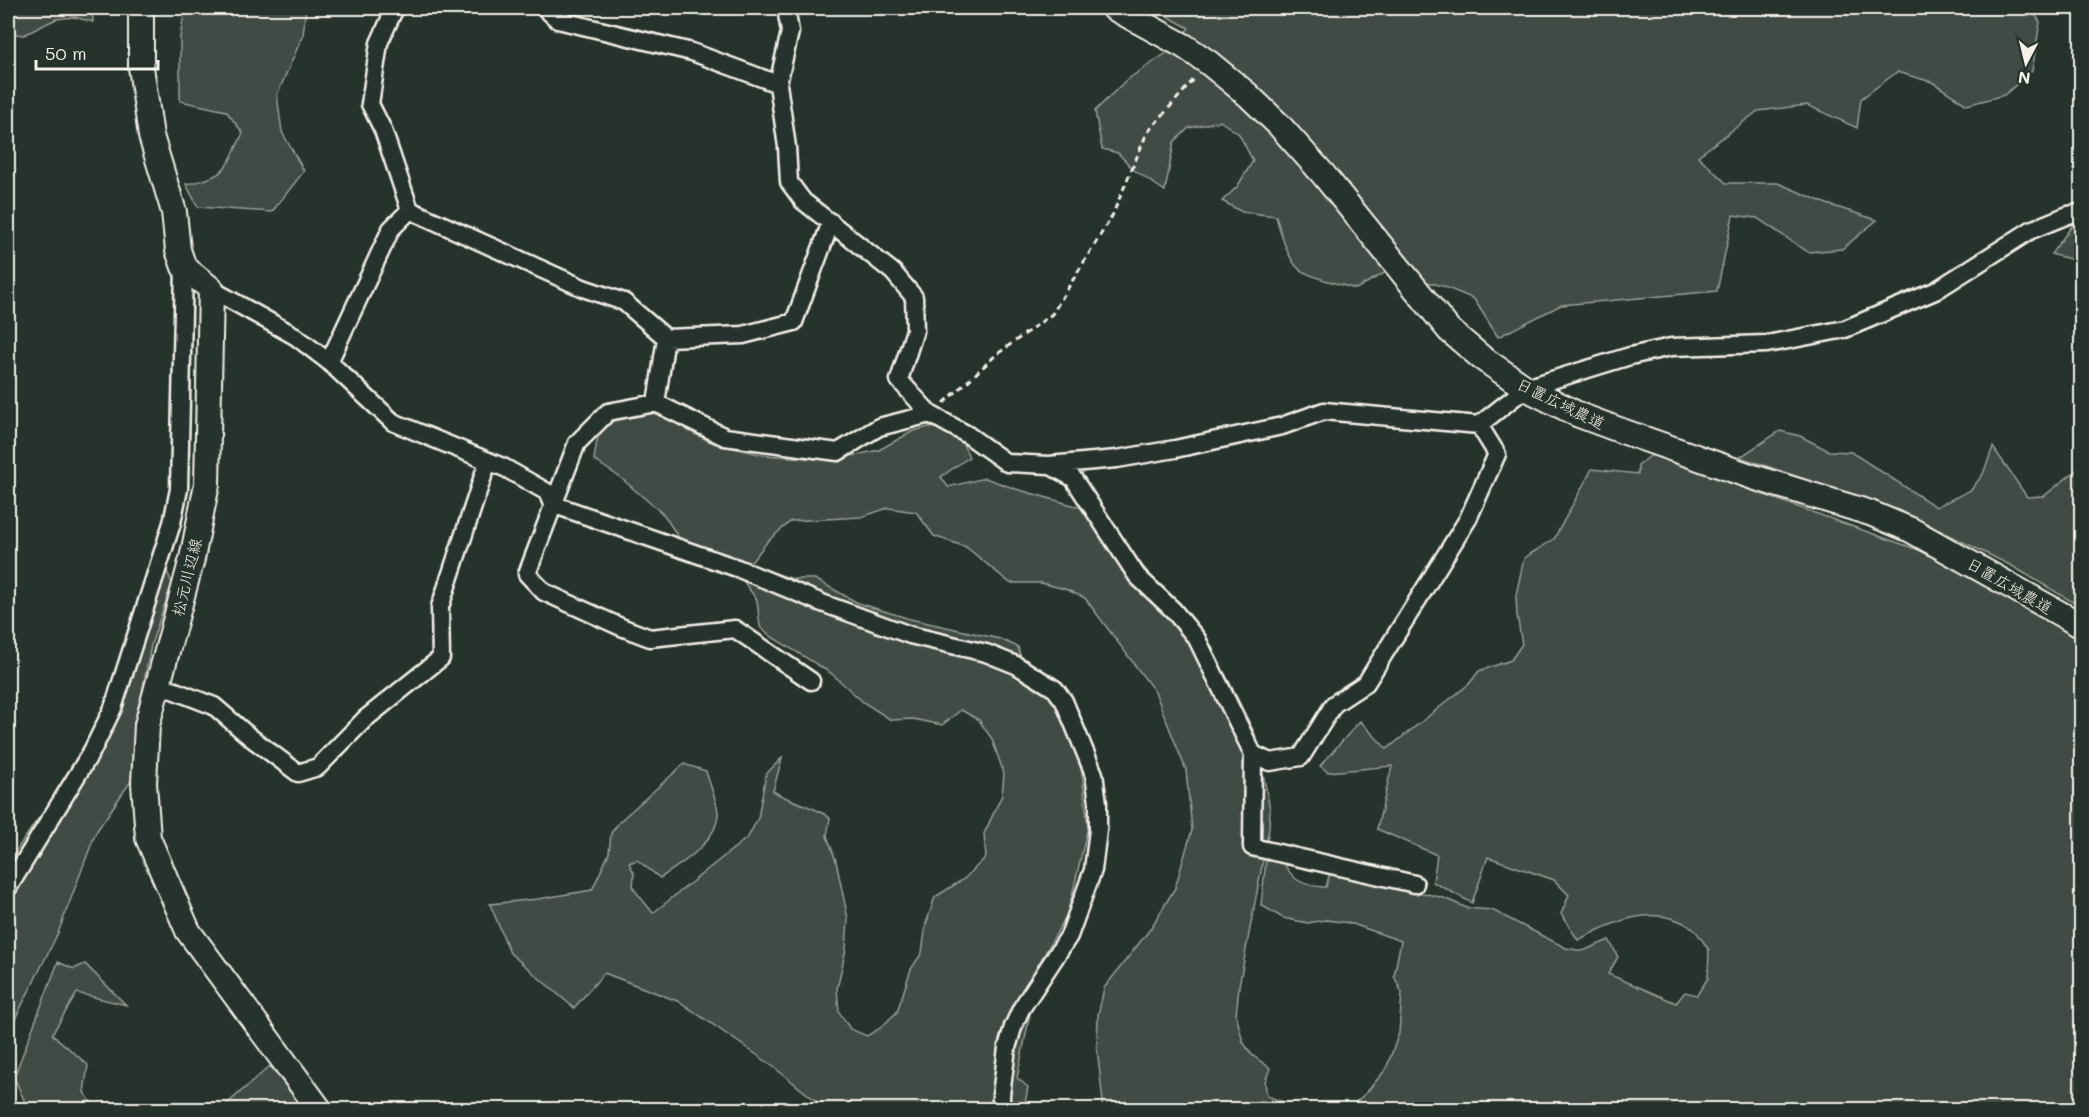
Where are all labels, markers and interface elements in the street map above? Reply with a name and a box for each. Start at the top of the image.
scale bar [36,33,158,71]
north arrow [1996,33,2056,93]
text: 50 m [45,41,87,65]
text: N [2017,67,2031,90]
street label: 日置広域農道 [1513,373,1609,433]
street label: 松元川辺線 [166,536,206,618]
street label: 日置広域農道 [1963,552,2057,618]

